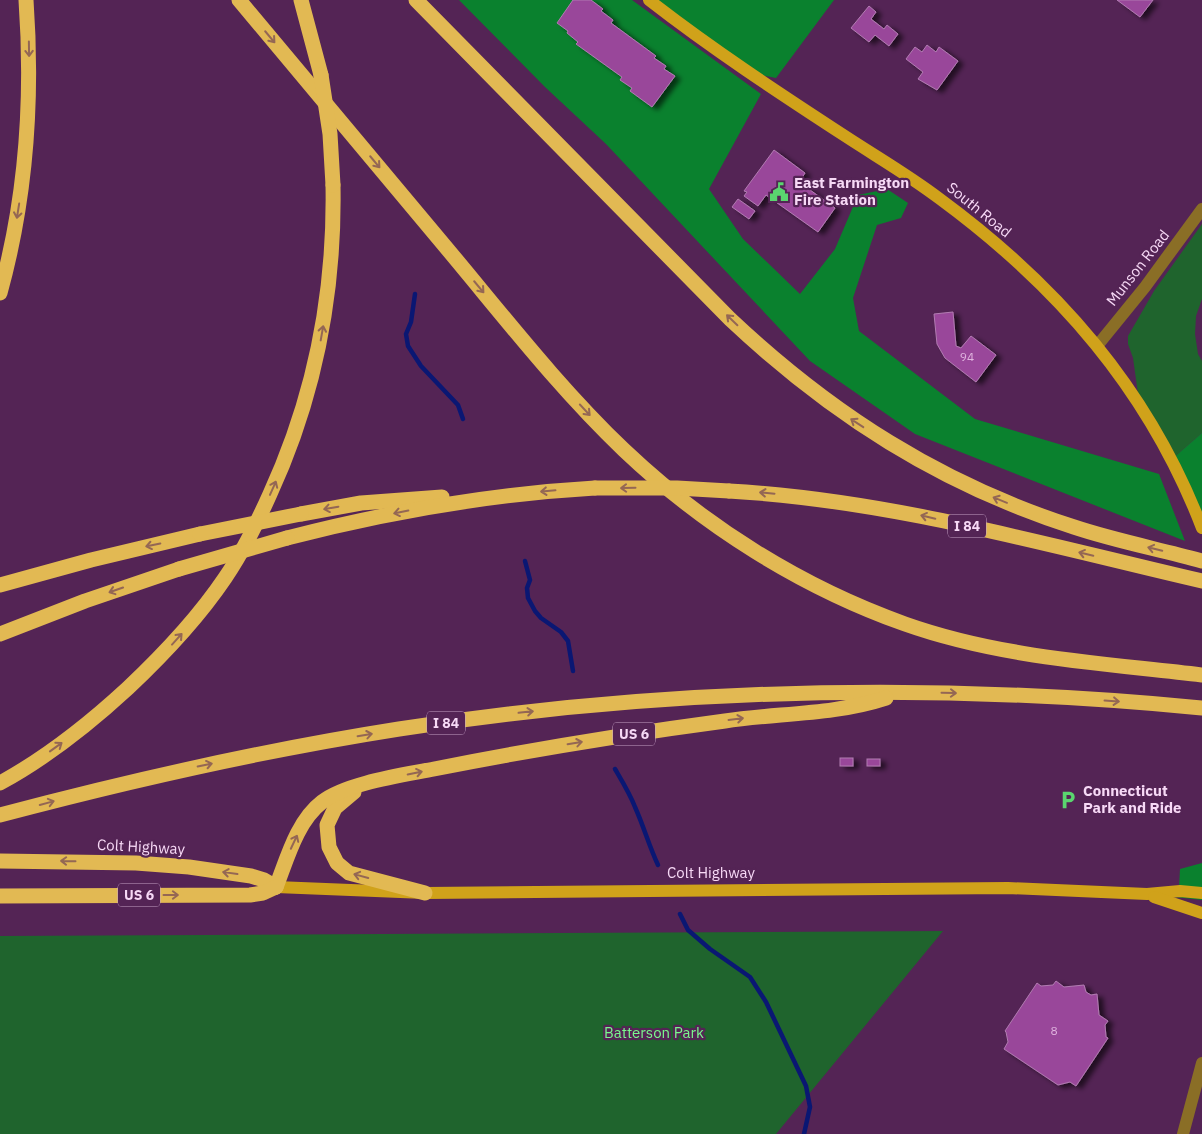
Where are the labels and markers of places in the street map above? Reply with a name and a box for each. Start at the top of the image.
place label: East Farmington Fire Station [794,173,909,209]
public building icon: East Farmington Fire Station [768,181,790,203]
place label: Connecticut Park and Ride [1083,781,1182,817]
parking icon: Connecticut Park and Ride [1057,789,1079,811]

